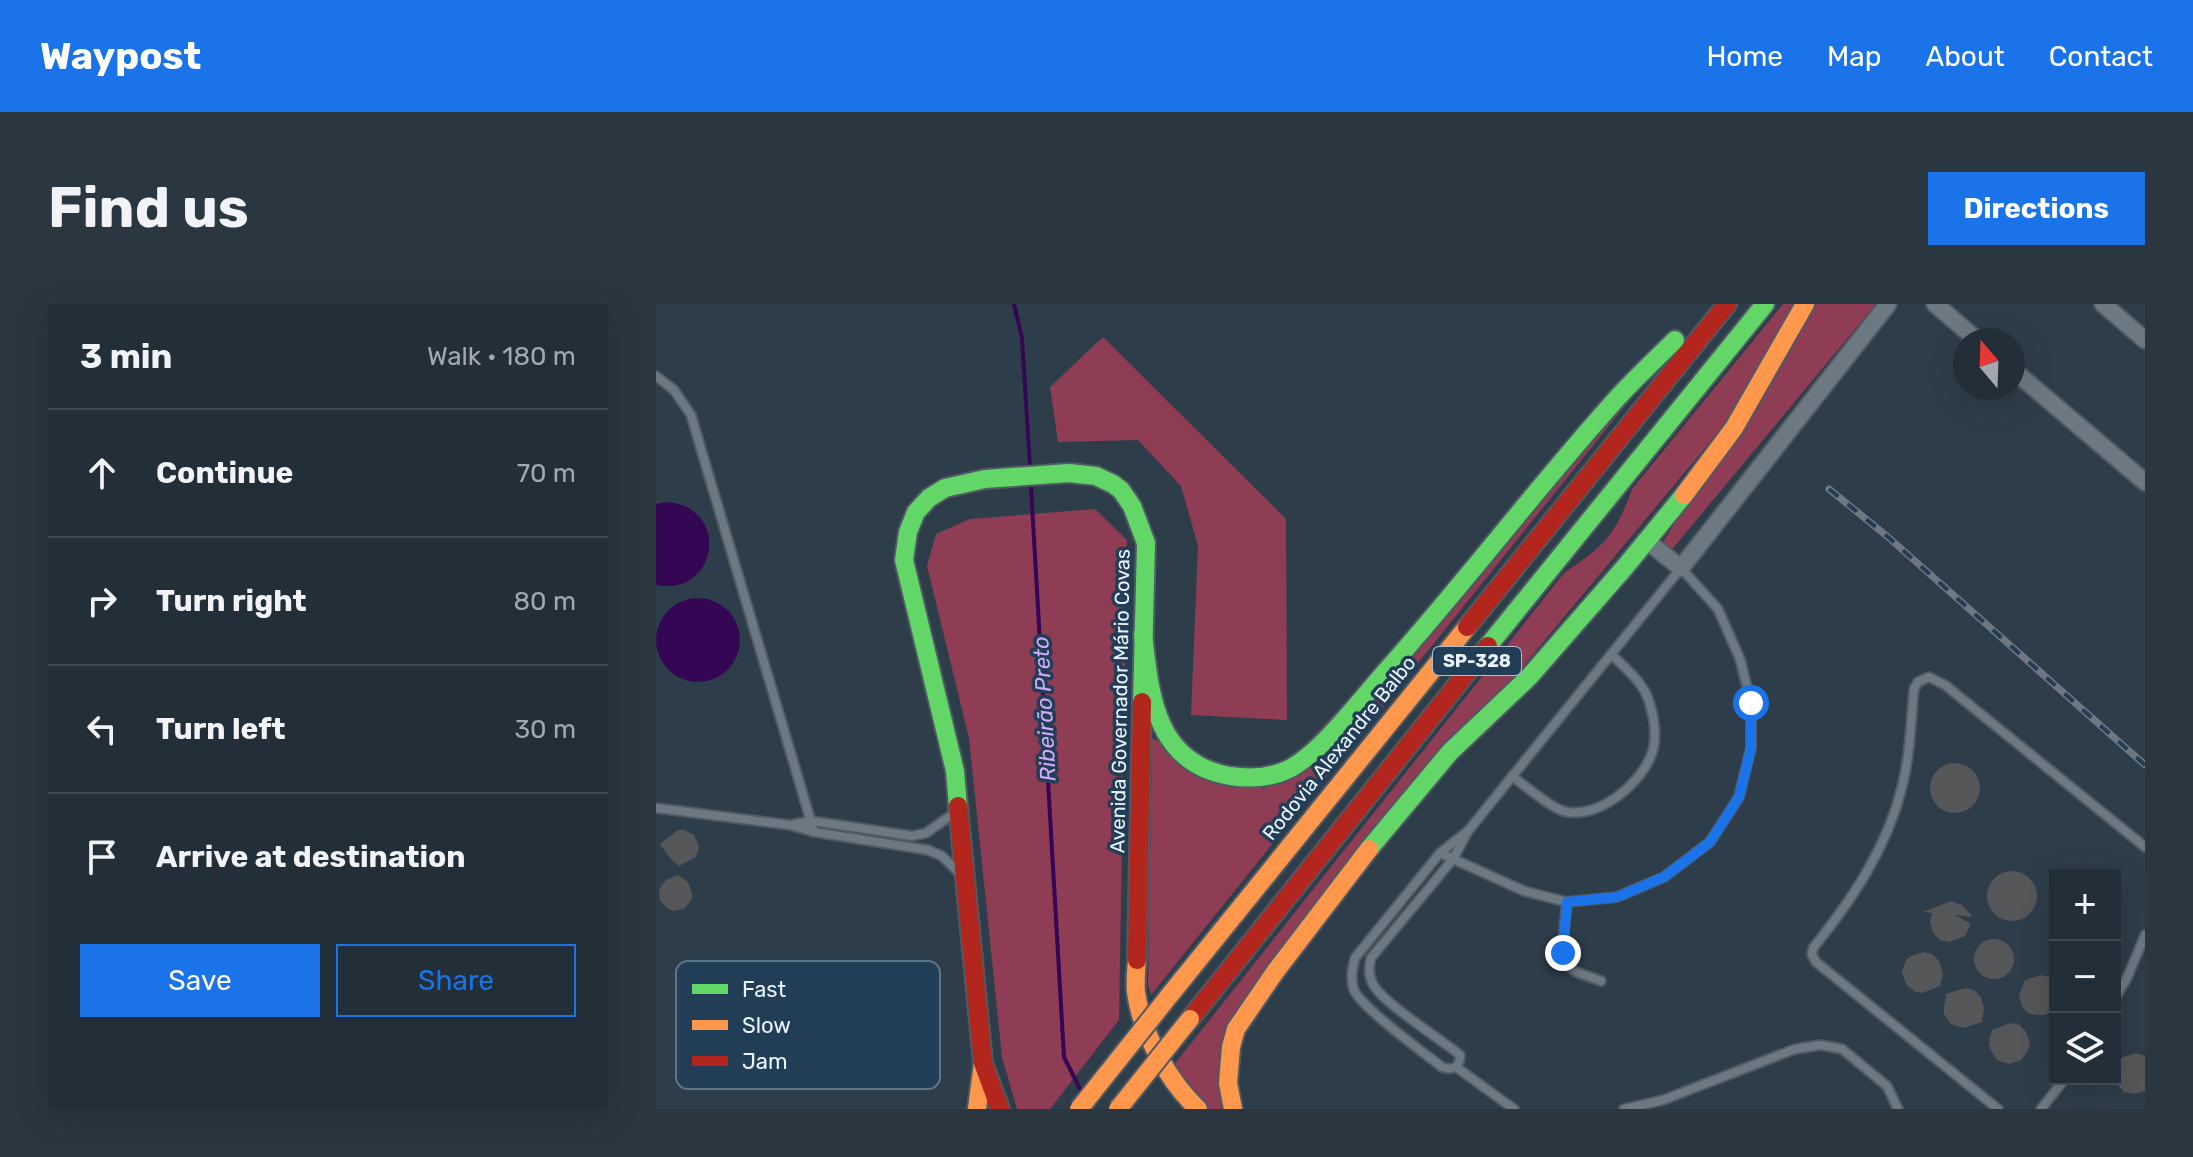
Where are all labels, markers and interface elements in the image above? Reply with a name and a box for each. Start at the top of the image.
text: Waypost [40,33,201,79]
text: Home [1706,40,1783,73]
text: Map [1827,40,1881,73]
text: About [1925,40,2005,73]
text: Contact [2049,40,2153,73]
button: Directions [1928,172,2145,245]
text: Find us [48,175,249,241]
north arrow [1953,328,2025,400]
text: 3 min [80,336,172,377]
text: Walk · 180 m [427,341,576,372]
icon: ahead [80,451,124,495]
text: Continue [156,455,293,491]
text: 70 m [517,458,576,489]
street label: Avenida Governador Mário Covas [1105,549,1135,853]
icon: right [80,579,124,623]
text: Turn right [156,583,307,619]
text: 80 m [513,586,576,617]
water label: Ribeirão Preto [1027,636,1062,782]
road number: SP-328 [1433,647,1521,675]
street label: Rodovia Alexandre Balbo [1257,651,1421,845]
route start [1733,685,1769,721]
icon: left [80,707,124,751]
text: Turn left [156,711,286,747]
text: 30 m [514,714,576,745]
icon: arrive [80,835,124,879]
text: Arrive at destination [156,839,466,875]
map controls [2049,869,2121,1085]
button: + [2049,869,2121,941]
route end [1545,935,1581,971]
button: − [2049,941,2121,1013]
button: Save [80,944,320,1017]
button: Share [336,944,576,1017]
legend [676,961,940,1089]
text: Fast [742,976,787,1003]
text: Slow [742,1012,791,1039]
button: layers [2049,1013,2121,1085]
text: Jam [742,1048,788,1075]

